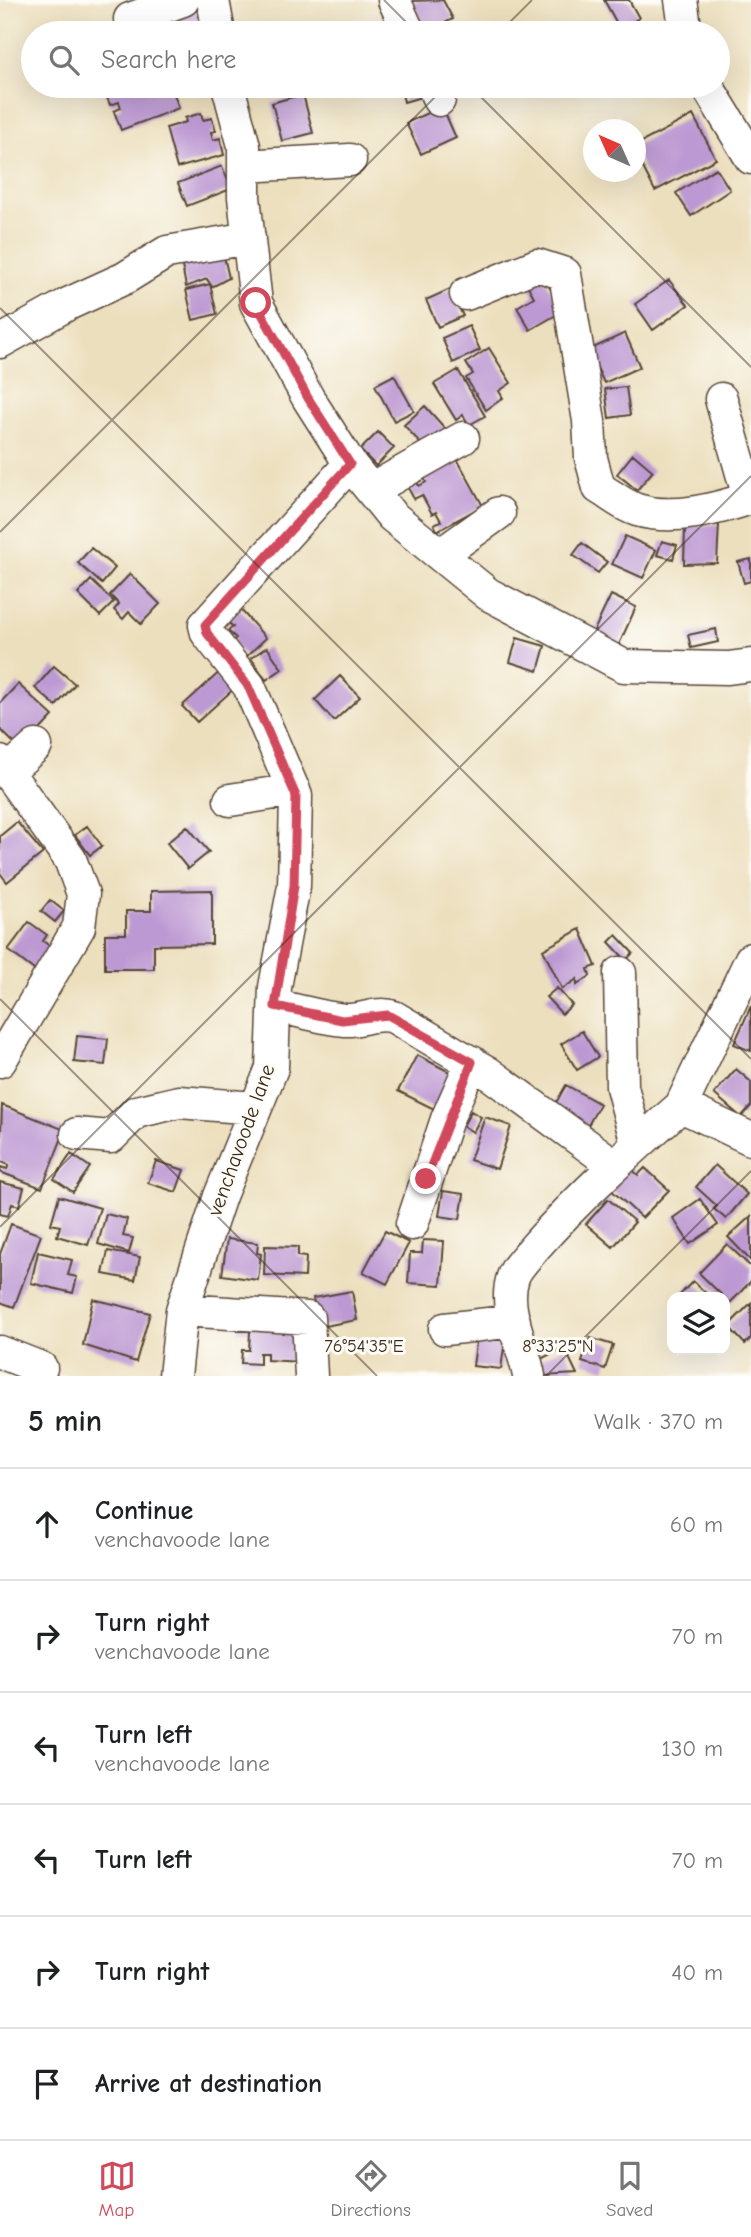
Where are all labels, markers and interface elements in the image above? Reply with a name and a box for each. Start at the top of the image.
search box [21,21,730,98]
icon: search [45,41,83,79]
text: Search here [101,45,236,75]
north arrow [583,119,646,182]
route start [240,287,271,318]
street label: venchavoode lane [202,1061,280,1220]
route end [410,1163,441,1194]
map controls [667,1292,730,1355]
button: layers [667,1292,730,1355]
text: 76°54'35"E [324,1336,404,1357]
text: 8°33'25"N [522,1336,594,1357]
text: 5 min [28,1404,102,1439]
text: Walk · 370 m [594,1408,723,1435]
text: Continue [95,1496,193,1526]
icon: ahead [28,1505,66,1543]
text: 60 m [670,1511,723,1538]
text: venchavoode lane [95,1526,270,1553]
text: Turn right [95,1608,209,1638]
icon: right [28,1617,66,1655]
text: 70 m [671,1623,723,1650]
text: venchavoode lane [95,1638,270,1665]
text: Turn left [95,1720,192,1750]
icon: left [28,1729,66,1767]
text: 130 m [662,1735,723,1762]
text: venchavoode lane [95,1750,270,1777]
icon: left [28,1841,66,1879]
text: Turn left [95,1845,192,1875]
text: 70 m [671,1847,723,1874]
icon: right [28,1953,66,1991]
text: Turn right [95,1957,209,1987]
text: 40 m [671,1959,723,1986]
icon: arrive [28,2065,66,2103]
text: Arrive at destination [95,2069,322,2099]
tab: Map [98,2157,136,2221]
tab: Directions [331,2157,411,2221]
tab: Saved [606,2157,653,2221]

